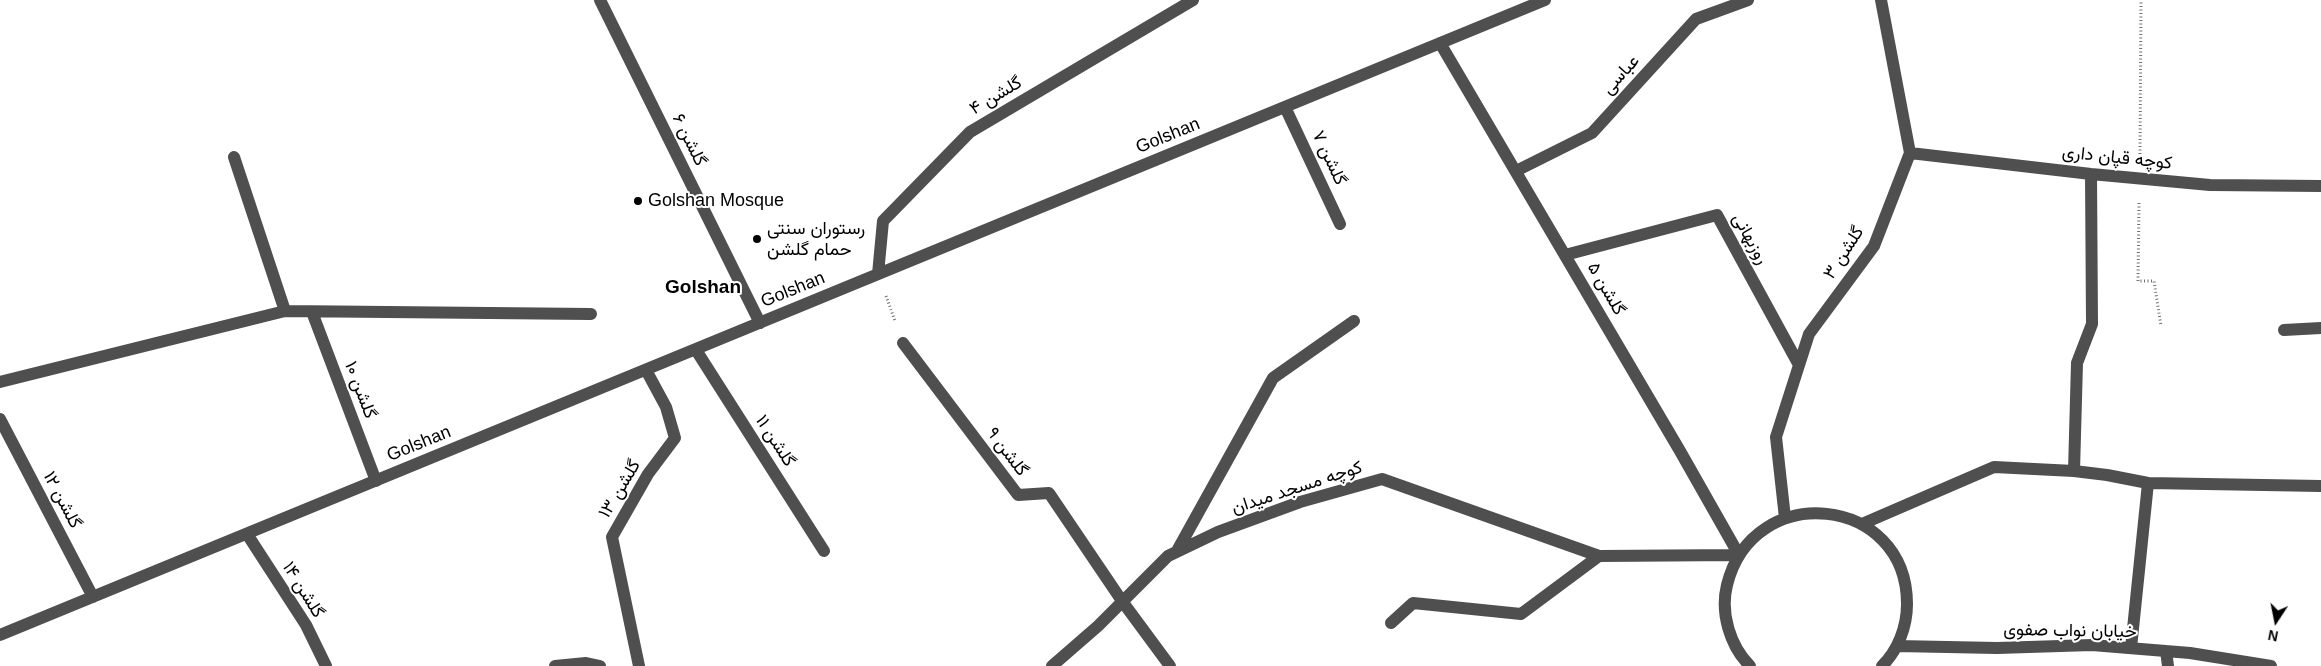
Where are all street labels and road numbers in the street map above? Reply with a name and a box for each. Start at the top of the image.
street label: عباسی [1598,51,1644,99]
street label: گلشن ۴ [966,72,1026,120]
street label: گلشن ۶ [667,110,711,170]
street label: Golshan [1133,113,1203,159]
street label: گلشن ۷ [1307,127,1351,189]
street label: کوچه قپان داری [2061,141,2173,175]
street label: روزبهانی [1727,210,1773,268]
street label: گلشن ۳ [1819,222,1869,284]
street label: گلشن ۵ [1582,259,1630,319]
street label: Golshan [758,267,828,313]
street label: گلشن ۱۰ [339,358,381,422]
street label: گلشن ۱۱ [750,411,800,471]
street label: Golshan [384,421,454,467]
street label: گلشن ۹ [982,423,1032,481]
street label: گلشن ۱۳ [594,456,646,522]
street label: کوچه مسجد میدان [1229,457,1365,519]
street label: گلشن ۱۲ [38,468,86,532]
street label: گلشن ۱۴ [277,558,329,622]
street label: خیابان نواب صفوی [2003,619,2137,643]

